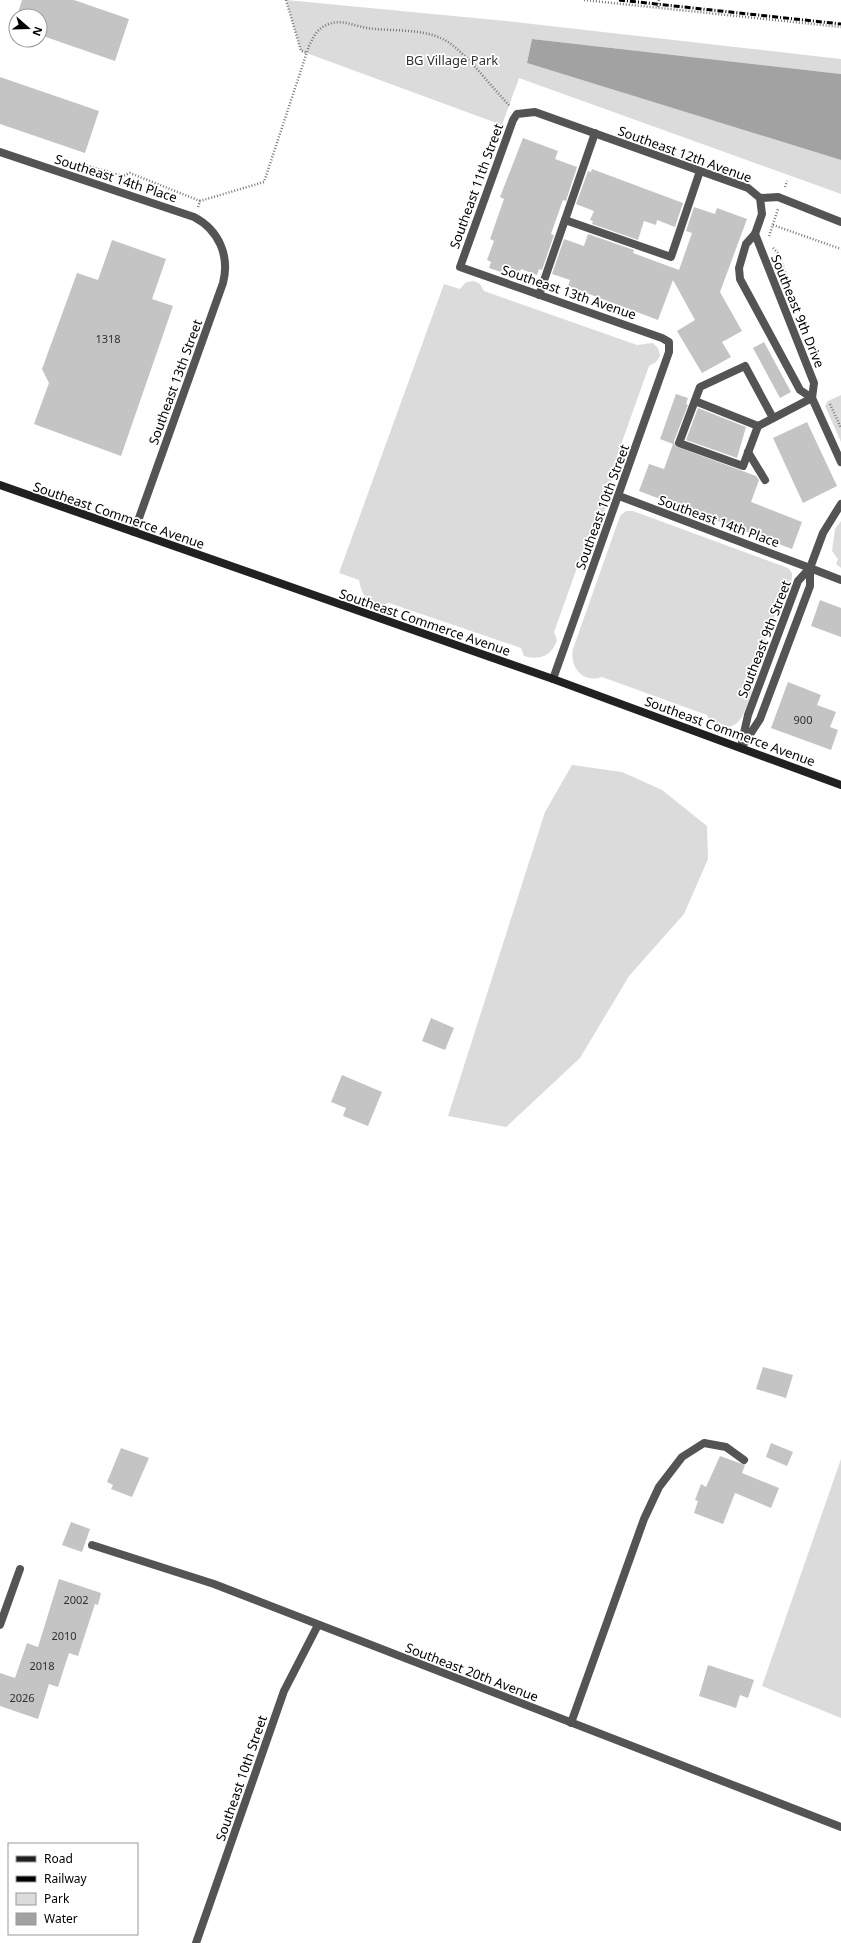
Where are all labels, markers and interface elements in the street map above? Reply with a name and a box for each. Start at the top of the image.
north arrow [8,8,48,48]
text: N [29,25,46,38]
park label: BG Village Park [406,51,498,69]
street label: Southeast 11th Street [445,121,507,251]
street label: Southeast 12th Avenue [616,121,754,187]
street label: Southeast 14th Place [52,150,180,206]
street label: Southeast 9th Drive [767,252,829,370]
street label: Southeast 13th Avenue [499,260,639,324]
street label: Southeast 13th Street [144,317,206,447]
house number: 1318 [95,331,121,346]
street label: Southeast 10th Street [571,442,633,572]
street label: Southeast Commerce Avenue [31,477,207,553]
street label: Southeast 14th Place [656,491,782,551]
street label: Southeast 9th Street [733,577,795,700]
street label: Southeast Commerce Avenue [337,584,513,660]
street label: Southeast Commerce Avenue [642,692,818,770]
house number: 900 [794,712,812,727]
house number: 2002 [63,1592,89,1607]
house number: 2010 [51,1628,77,1643]
street label: Southeast 20th Avenue [403,1638,541,1706]
house number: 2018 [29,1658,55,1673]
house number: 2026 [9,1690,35,1705]
street label: Southeast 10th Street [211,1712,271,1843]
legend [8,1843,138,1935]
text: Road [44,1850,73,1867]
text: Railway [44,1870,88,1887]
text: Park [44,1890,70,1907]
text: Water [44,1910,78,1927]

